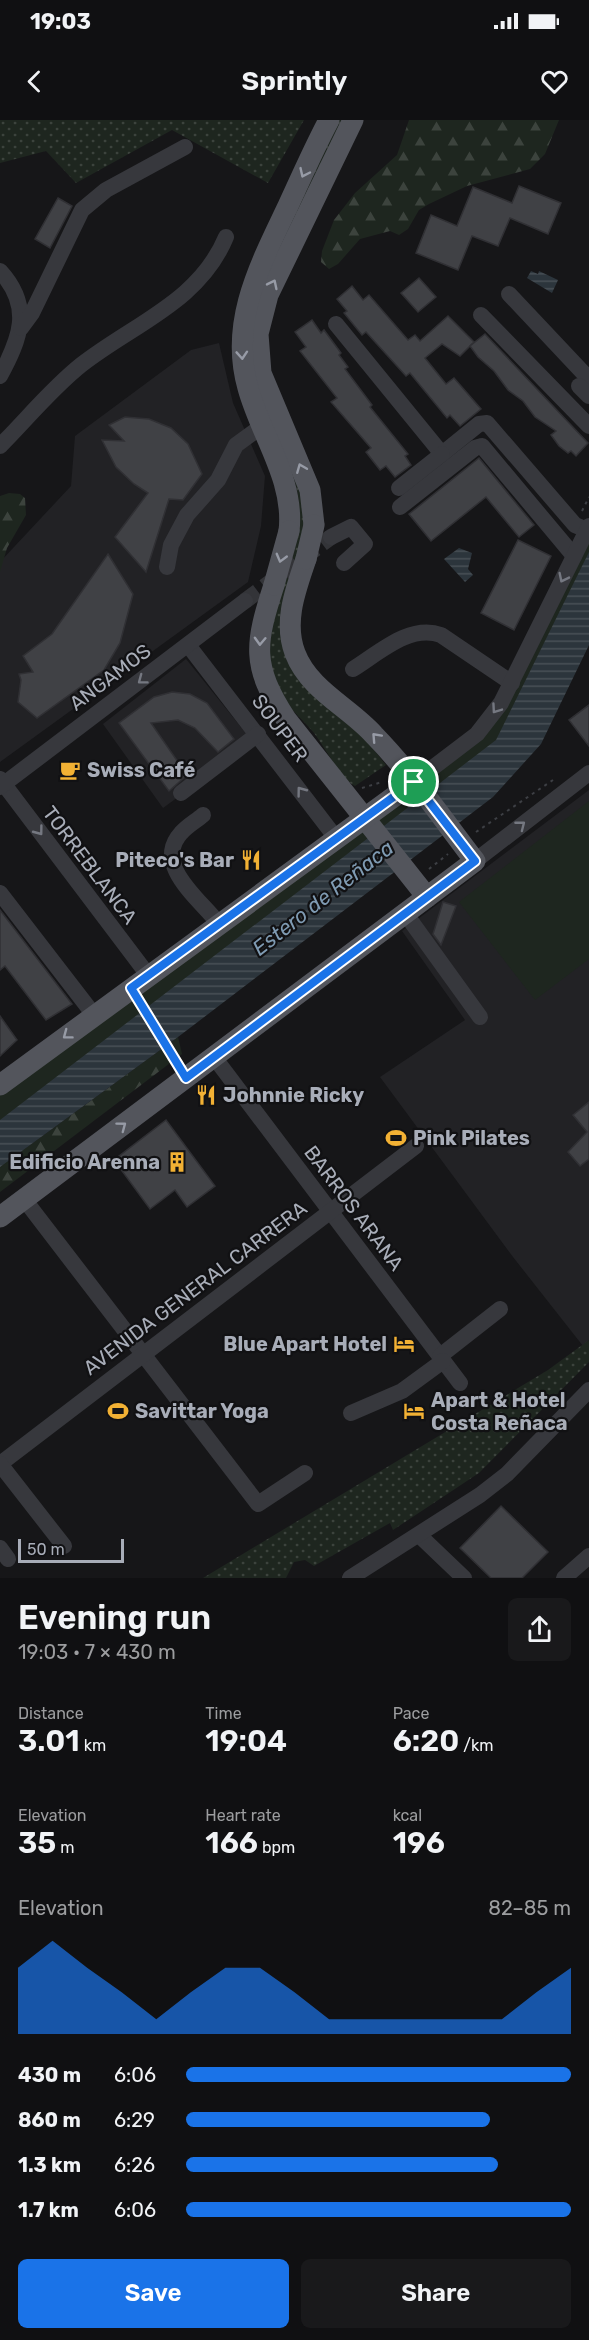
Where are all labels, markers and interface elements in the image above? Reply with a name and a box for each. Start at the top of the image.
text: 19:03 [30,8,91,35]
icon: back [18,65,51,98]
text: Sprintly [242,65,347,97]
icon: heart [538,65,571,98]
one-way arrow [299,166,311,177]
one-way arrow [266,280,277,291]
one-way arrow [236,351,249,360]
one-way arrow [296,463,309,474]
one-way arrow [276,552,288,563]
one-way arrow [559,572,571,583]
one-way arrow [253,637,266,646]
street label: ANGAMOS [64,639,156,715]
one-way arrow [137,672,148,683]
street label: SOUPER [247,690,313,766]
one-way arrow [492,703,503,714]
one-way arrow [372,733,383,744]
pin [388,756,439,807]
cafe icon: Swiss Café [58,758,82,782]
place label: Swiss Café [87,758,196,782]
icon: arrive [397,765,430,798]
one-way arrow [298,787,309,798]
street label: TORREBLANCA [38,801,142,929]
one-way arrow [514,822,525,833]
one-way arrow [31,824,42,835]
water label: Estero de Reñaca [247,835,398,960]
place label: Piteco's Bar [115,848,234,872]
restaurant icon: Piteco's Bar [239,848,263,872]
one-way arrow [63,1028,74,1039]
restaurant icon: Johnnie Ricky [194,1083,218,1107]
place label: Johnnie Ricky [223,1083,364,1107]
one-way arrow [115,1122,126,1133]
sports icon: Pink Pilates [384,1126,408,1150]
place label: Pink Pilates [413,1126,530,1150]
street label: BARROS ARANA [299,1141,409,1275]
place label: Edificio Arenna [9,1150,160,1174]
building icon: Edificio Arenna [165,1150,189,1174]
street label: AVENIDA GENERAL CARRERA [79,1196,311,1380]
place label: Blue Apart Hotel [223,1332,387,1356]
hotel icon: Blue Apart Hotel [392,1332,416,1356]
place label: Apart & Hotel Costa Reñaca [431,1388,568,1435]
sports icon: Savittar Yoga [106,1399,130,1423]
place label: Savittar Yoga [135,1399,269,1423]
hotel icon: Apart & Hotel Costa Reñaca [402,1399,426,1423]
scale bar [18,1536,124,1564]
text: 50 m [27,1540,65,1559]
text: Evening run [18,1598,211,1637]
button: share [508,1598,571,1661]
text: 19:03 · 7 × 430 m [18,1640,176,1664]
text: Distance [18,1704,84,1723]
text: Time [205,1704,242,1723]
text: Pace [393,1704,429,1723]
text: 3.01 [18,1723,80,1759]
text: 19:04 [205,1723,287,1759]
text: 6:20 [393,1723,459,1759]
text: km [80,1736,106,1755]
text: /km [459,1736,493,1755]
text: Elevation [18,1806,87,1825]
text: Heart rate [205,1806,281,1825]
text: kcal [393,1806,422,1825]
text: 35 [18,1825,56,1861]
text: 166 [205,1825,258,1861]
text: 196 [393,1825,445,1861]
text: m [56,1838,74,1857]
text: bpm [258,1838,295,1857]
text: Elevation [18,1896,104,1920]
text: 82–85 m [488,1896,571,1920]
text: 430 m [18,2063,81,2087]
text: 6:06 [114,2063,156,2087]
text: 860 m [18,2108,81,2132]
text: 6:29 [114,2108,155,2132]
text: 1.3 km [18,2153,81,2177]
text: 6:26 [114,2153,155,2177]
text: 1.7 km [18,2198,79,2222]
text: 6:06 [114,2198,156,2222]
button: Save [18,2259,289,2328]
button: Share [301,2259,571,2328]

